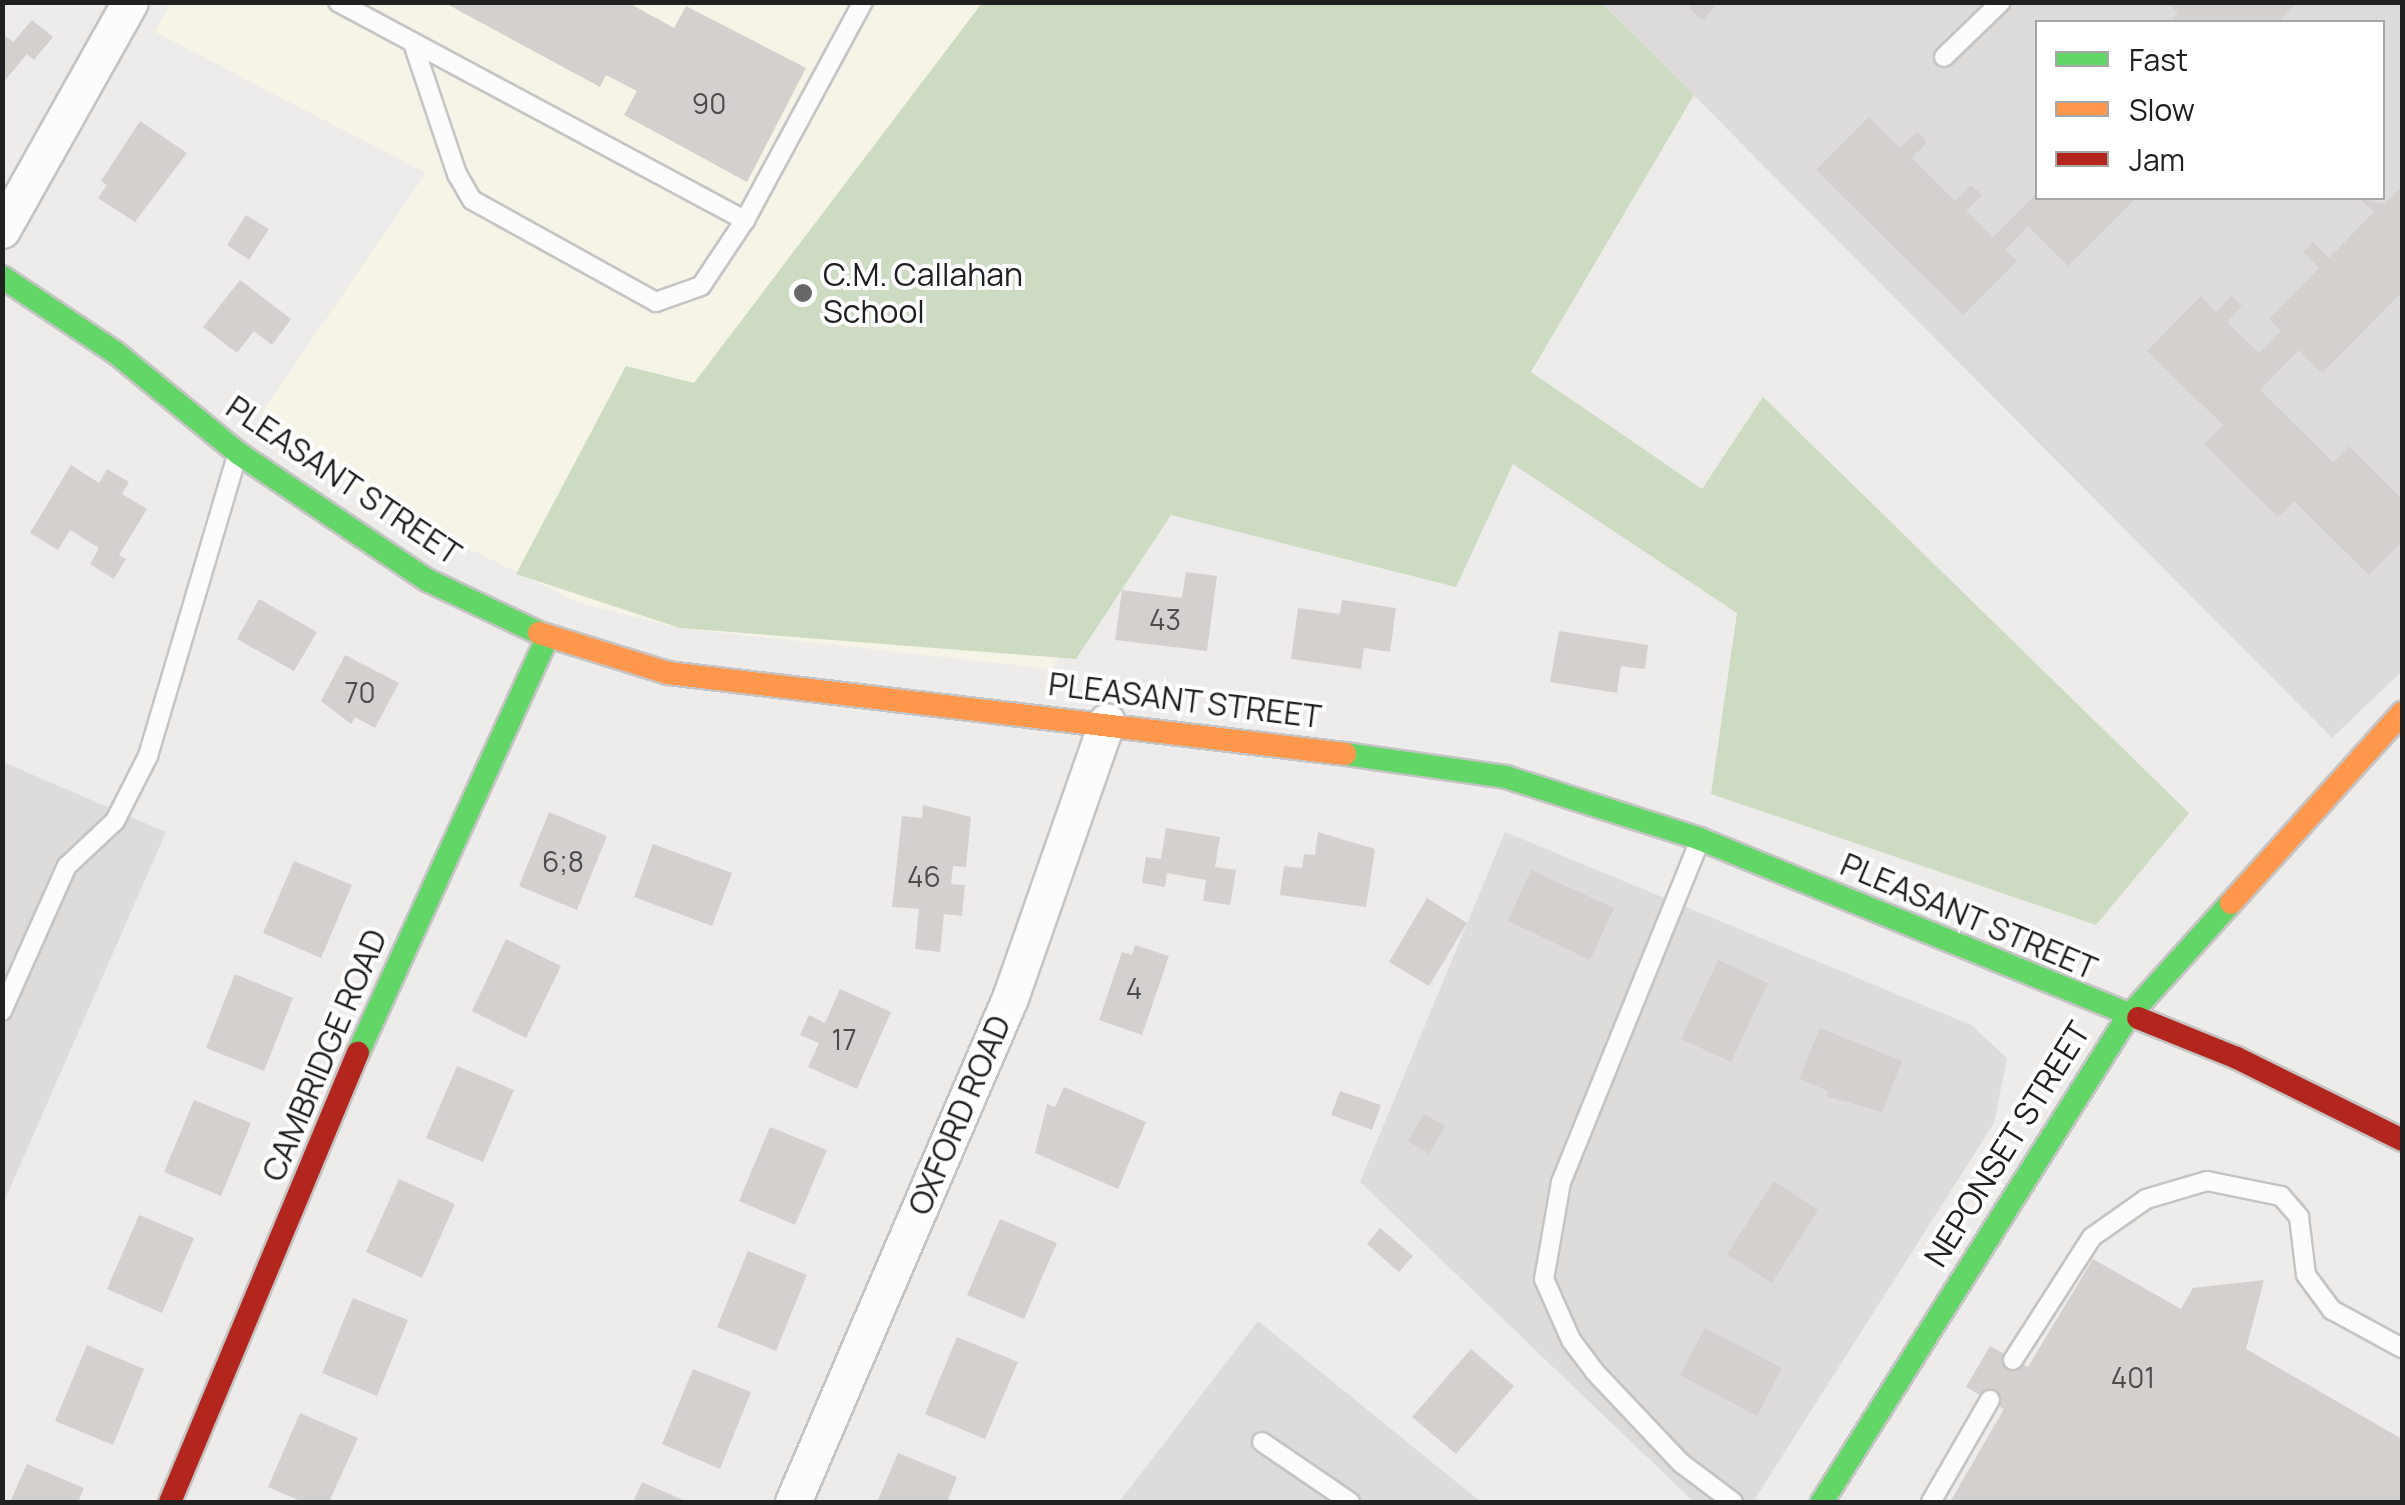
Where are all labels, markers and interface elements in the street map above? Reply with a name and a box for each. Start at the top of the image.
legend [2035,20,2385,200]
text: Fast [2129,39,2188,80]
house number: 90 [692,86,726,120]
text: Slow [2129,89,2195,130]
text: Jam [2129,139,2185,180]
place label: C.M. Callahan School [823,256,1023,331]
marker: C.M. Callahan School [792,282,814,304]
street label: PLEASANT STREET [219,387,469,573]
house number: 43 [1149,602,1181,636]
street label: PLEASANT STREET [1046,664,1324,736]
house number: 70 [344,675,376,709]
house number: 6;8 [542,844,584,878]
street label: PLEASANT STREET [1835,845,2103,987]
house number: 46 [907,859,941,893]
street label: CAMBRIDGE ROAD [254,923,394,1187]
house number: 4 [1126,971,1142,1005]
street label: OXFORD ROAD [900,1010,1018,1220]
street label: NEPONSET STREET [1916,1014,2098,1274]
house number: 17 [832,1022,856,1056]
house number: 401 [2111,1360,2155,1394]

